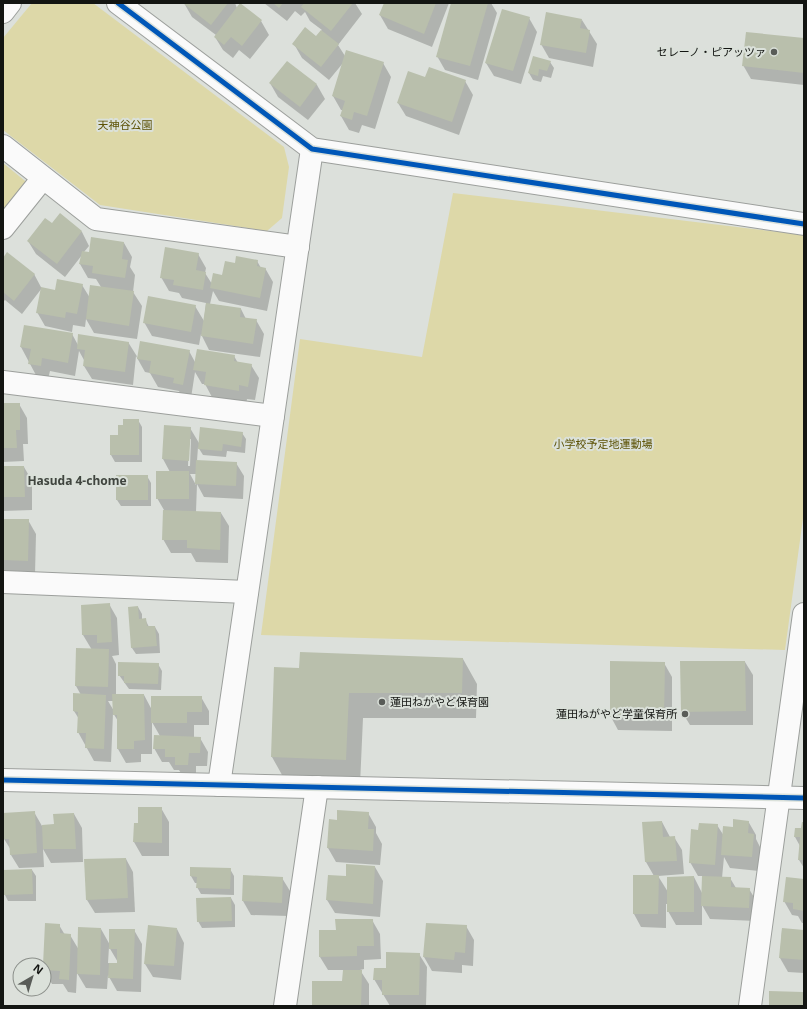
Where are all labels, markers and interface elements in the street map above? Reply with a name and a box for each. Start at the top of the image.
place label: セレーノ・ピアッツァ [657,44,766,59]
marker: セレーノ・ピアッツァ [769,47,779,57]
park label: 天神谷公園 [98,117,153,132]
park label: 小学校予定地運動場 [554,436,653,451]
district label: Hasuda 4-chome [27,472,127,489]
place label: 蓮田ねがやど保育園 [390,694,489,709]
marker: 蓮田ねがやど保育園 [377,697,387,707]
place label: 蓮田ねがやど学童保育所 [556,706,678,721]
marker: 蓮田ねがやど学童保育所 [680,709,690,719]
north arrow [12,957,52,997]
text: N [30,960,47,977]

